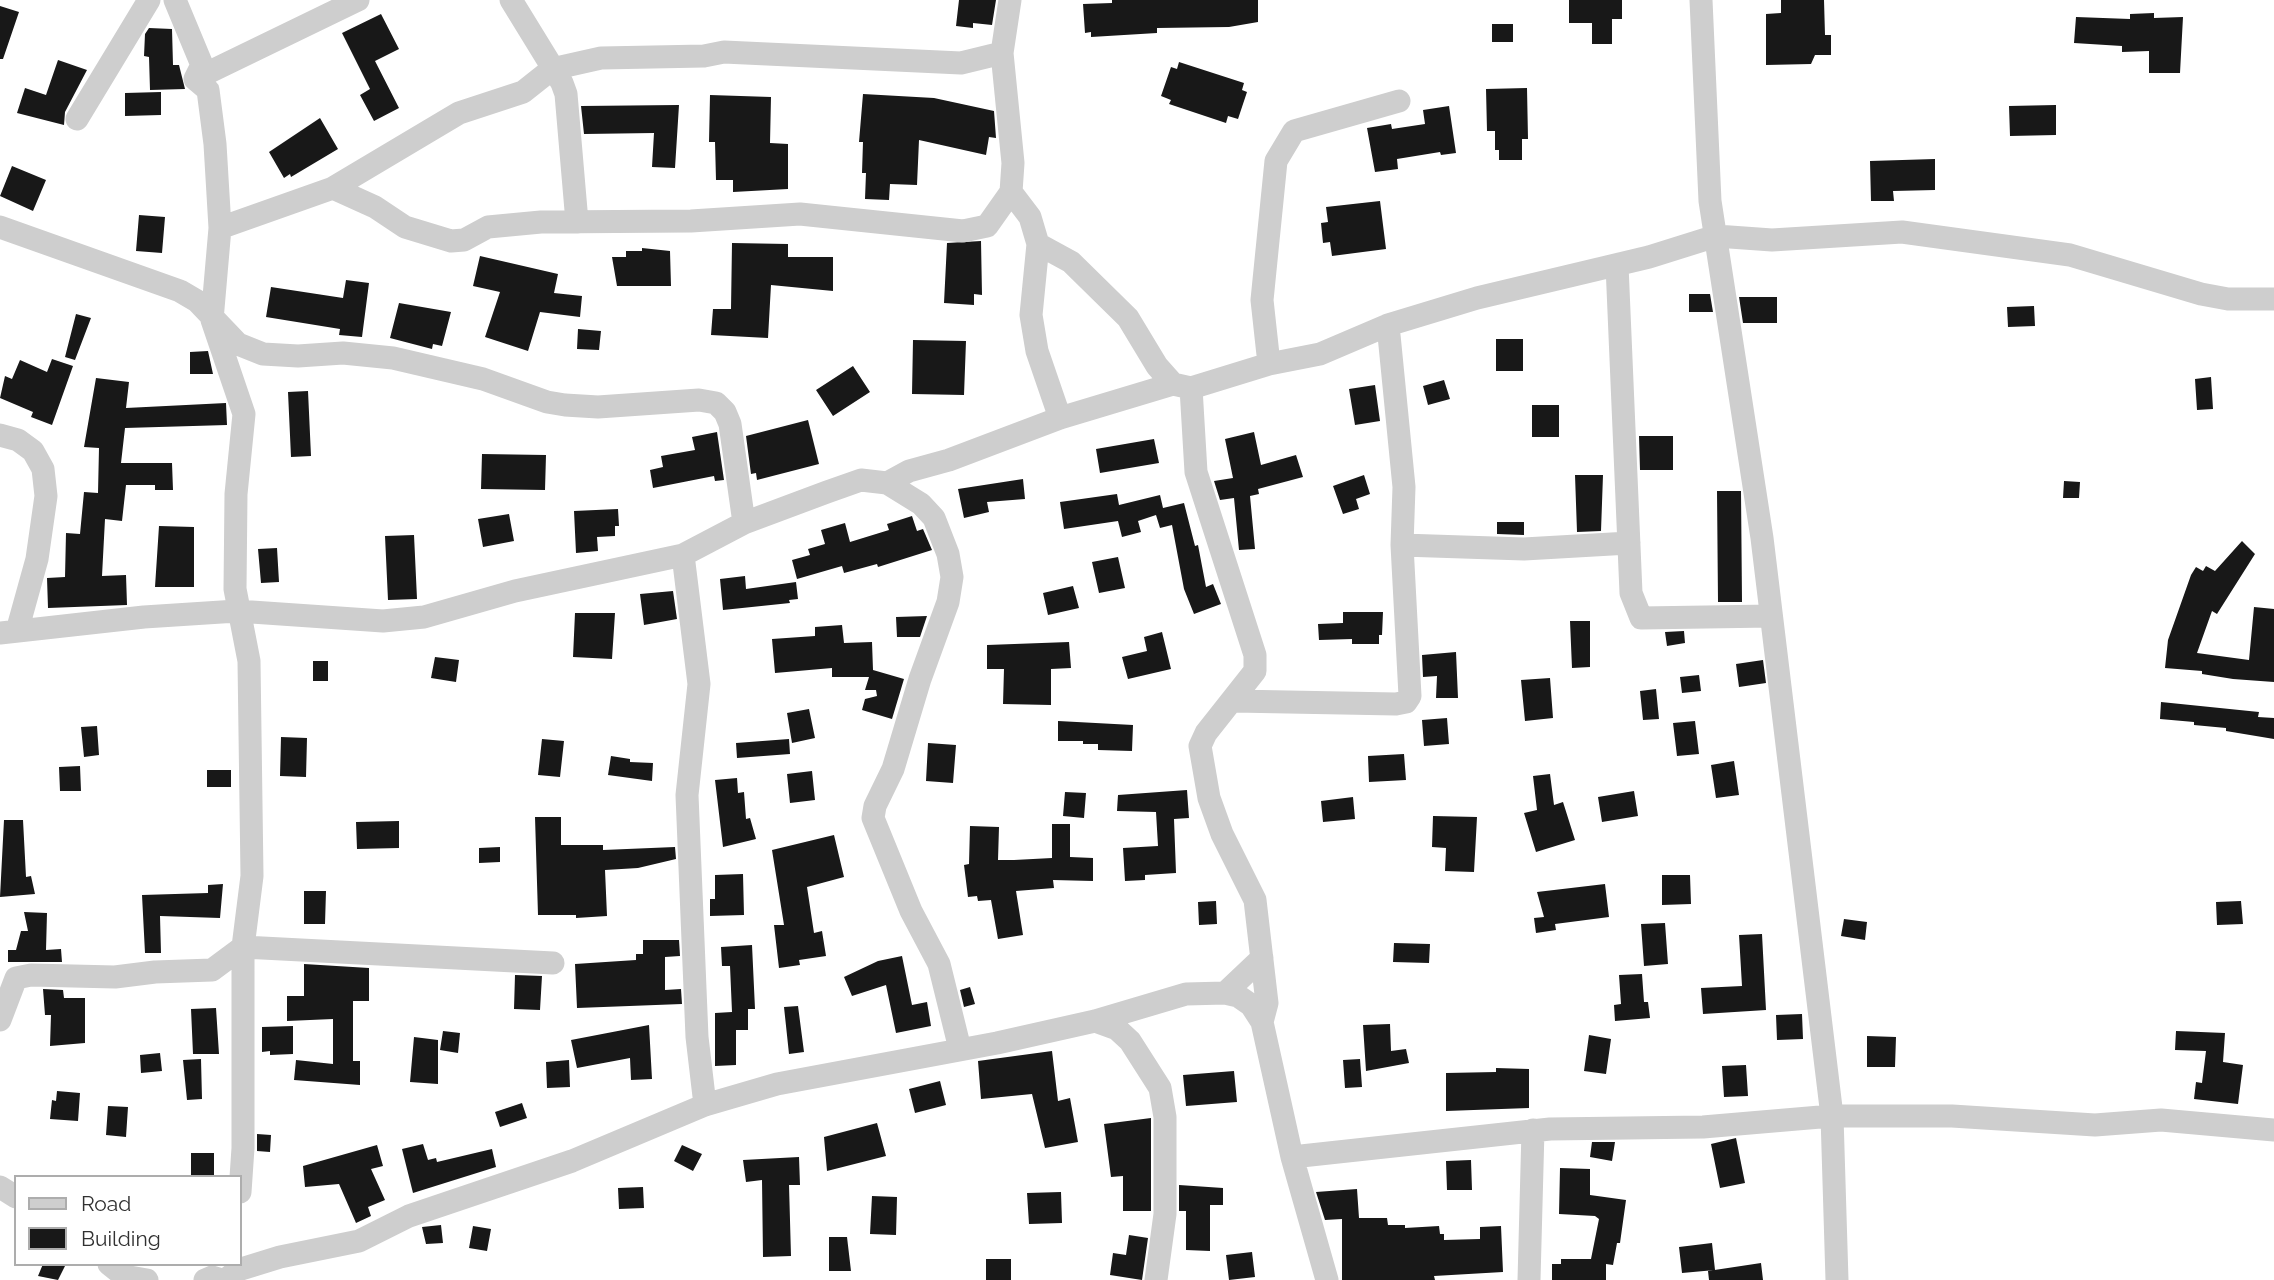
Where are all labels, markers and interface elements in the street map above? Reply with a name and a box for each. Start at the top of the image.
legend [14,1175,242,1266]
text: Road [81,1191,131,1216]
text: Building [81,1226,161,1251]

